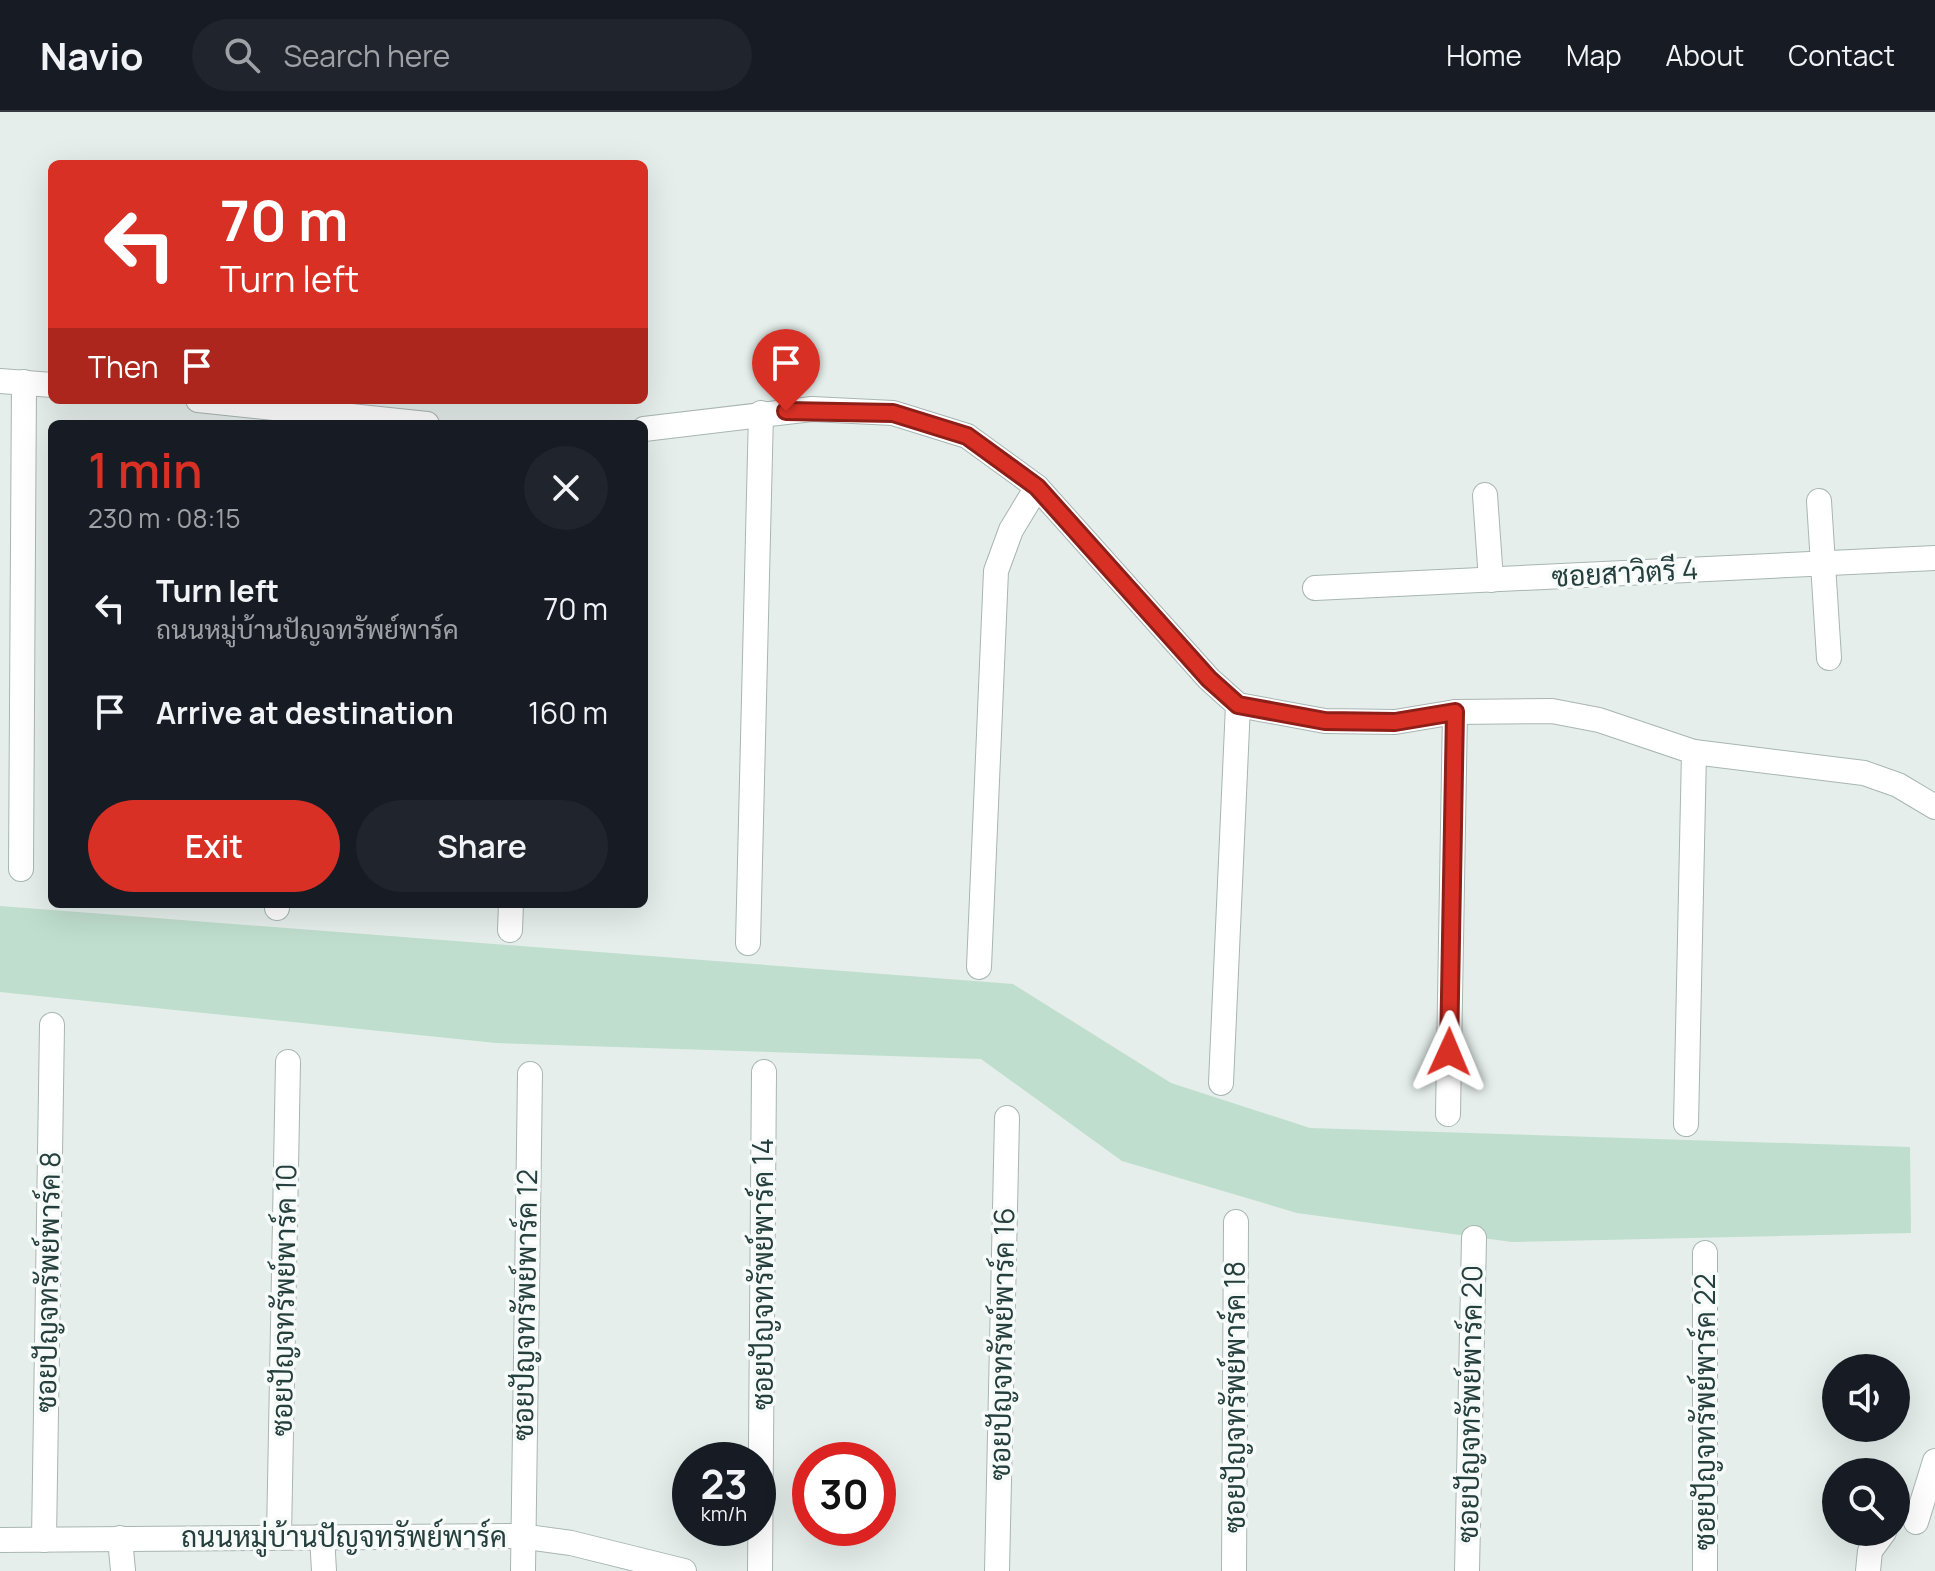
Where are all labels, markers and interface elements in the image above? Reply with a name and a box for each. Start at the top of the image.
search box [192,19,752,91]
text: Navio [40,29,144,81]
icon: search [220,33,264,77]
text: Search here [284,35,450,76]
text: Home [1446,36,1522,74]
text: Map [1566,36,1622,74]
text: About [1666,36,1744,74]
text: Contact [1788,36,1895,74]
text: 70 m [220,181,348,258]
icon: left [88,192,192,296]
text: Turn left [220,254,359,303]
pin [752,329,820,411]
icon: arrive [764,341,808,385]
icon: arrive [175,344,219,388]
text: Then [88,346,159,387]
text: 1 min [88,437,202,502]
button: close [524,446,608,530]
text: 230 m · 08:15 [88,500,240,536]
street label: ซอยสาวิตรี 4 [1551,549,1699,595]
text: Turn left [156,570,279,611]
icon: left [88,586,132,630]
text: 70 m [543,588,608,629]
text: ถนนหมู่บ้านปัญจทรัพย์พาร์ค [156,611,459,647]
icon: arrive [88,690,132,734]
text: Arrive at destination [156,692,454,733]
text: 160 m [528,692,608,733]
button: Exit [88,800,340,892]
button: Share [356,800,608,892]
position arrow [1407,1010,1491,1094]
street label: ซอยปัญจทรัพย์พาร์ค 14 [743,1138,781,1410]
street label: ซอยปัญจทรัพย์พาร์ค 8 [26,1151,68,1413]
street label: ซอยปัญจทรัพย์พาร์ค 10 [262,1163,304,1437]
street label: ซอยปัญจทรัพย์พาร์ค 12 [503,1169,545,1441]
street label: ซอยปัญจทรัพย์พาร์ค 16 [980,1207,1022,1481]
street label: ซอยปัญจทรัพย์พาร์ค 18 [1215,1261,1253,1533]
street label: ซอยปัญจทรัพย์พาร์ค 20 [1448,1265,1490,1543]
street label: ซอยปัญจทรัพย์พาร์ค 22 [1685,1274,1723,1550]
map controls [1822,1354,1910,1546]
button: sound [1822,1354,1910,1442]
speed limit sign: 30 [792,1442,896,1546]
text: 23 [700,1456,748,1511]
button: search [1822,1458,1910,1546]
text: km/h [701,1500,747,1527]
street label: ถนนหมู่บ้านปัญจทรัพย์พาร์ค [181,1517,507,1557]

